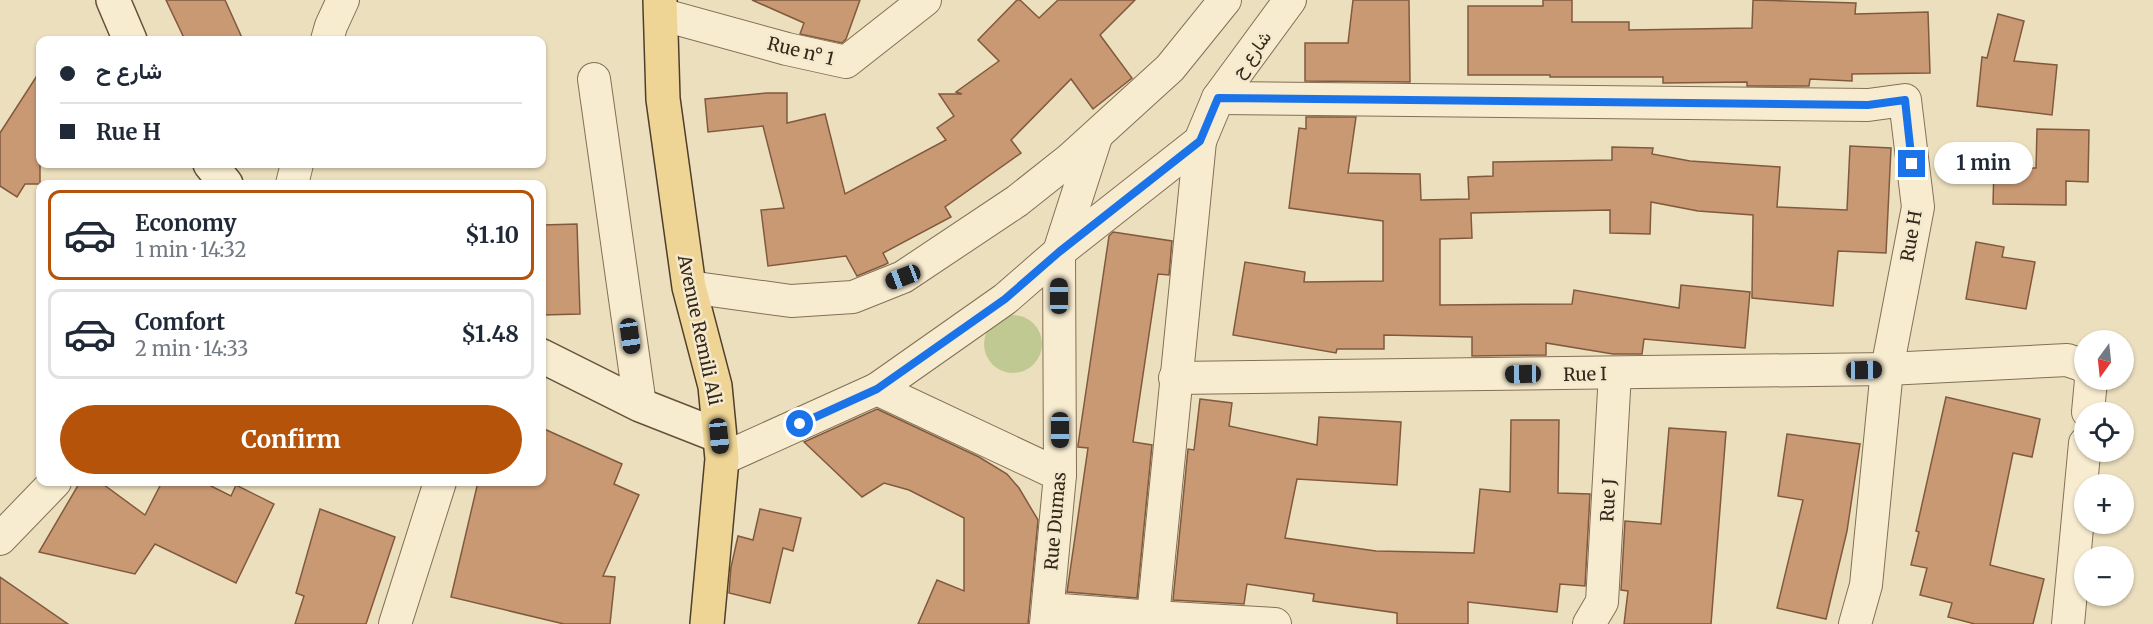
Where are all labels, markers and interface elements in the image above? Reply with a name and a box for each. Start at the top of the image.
street label: شارع ح [1226,26,1277,82]
street label: Rue n° 1 [765,32,837,70]
text: شارع ح [96,57,162,85]
text: Rue H [96,118,161,146]
callout: 1 min [1933,143,2032,185]
route end [1898,150,1925,177]
text: 1 min [1956,150,2011,175]
icon: car [63,208,117,262]
text: Economy [135,209,236,237]
street label: Rue H [1895,209,1927,263]
text: $1.10 [465,221,519,249]
text: 1 min · 14:32 [135,237,246,262]
street label: Avenue Remili Ali [673,252,727,407]
car [883,262,923,292]
car [1050,278,1068,314]
icon: car [63,307,117,361]
text: Comfort [135,308,225,336]
car [619,317,641,355]
text: $1.48 [461,320,519,348]
north arrow [2074,330,2134,390]
map controls [2074,330,2134,606]
text: 2 min · 14:33 [135,336,248,361]
car [1846,361,1882,379]
street label: Rue I [1563,362,1607,386]
car [1505,365,1541,383]
button: locate [2074,402,2134,462]
button: Confirm [60,405,522,474]
route start [786,410,813,437]
car [1051,412,1069,448]
car [708,417,730,455]
street label: Rue Dumas [1039,471,1071,571]
button: + [2074,474,2134,534]
street label: Rue J [1595,477,1621,523]
button: − [2074,546,2134,606]

